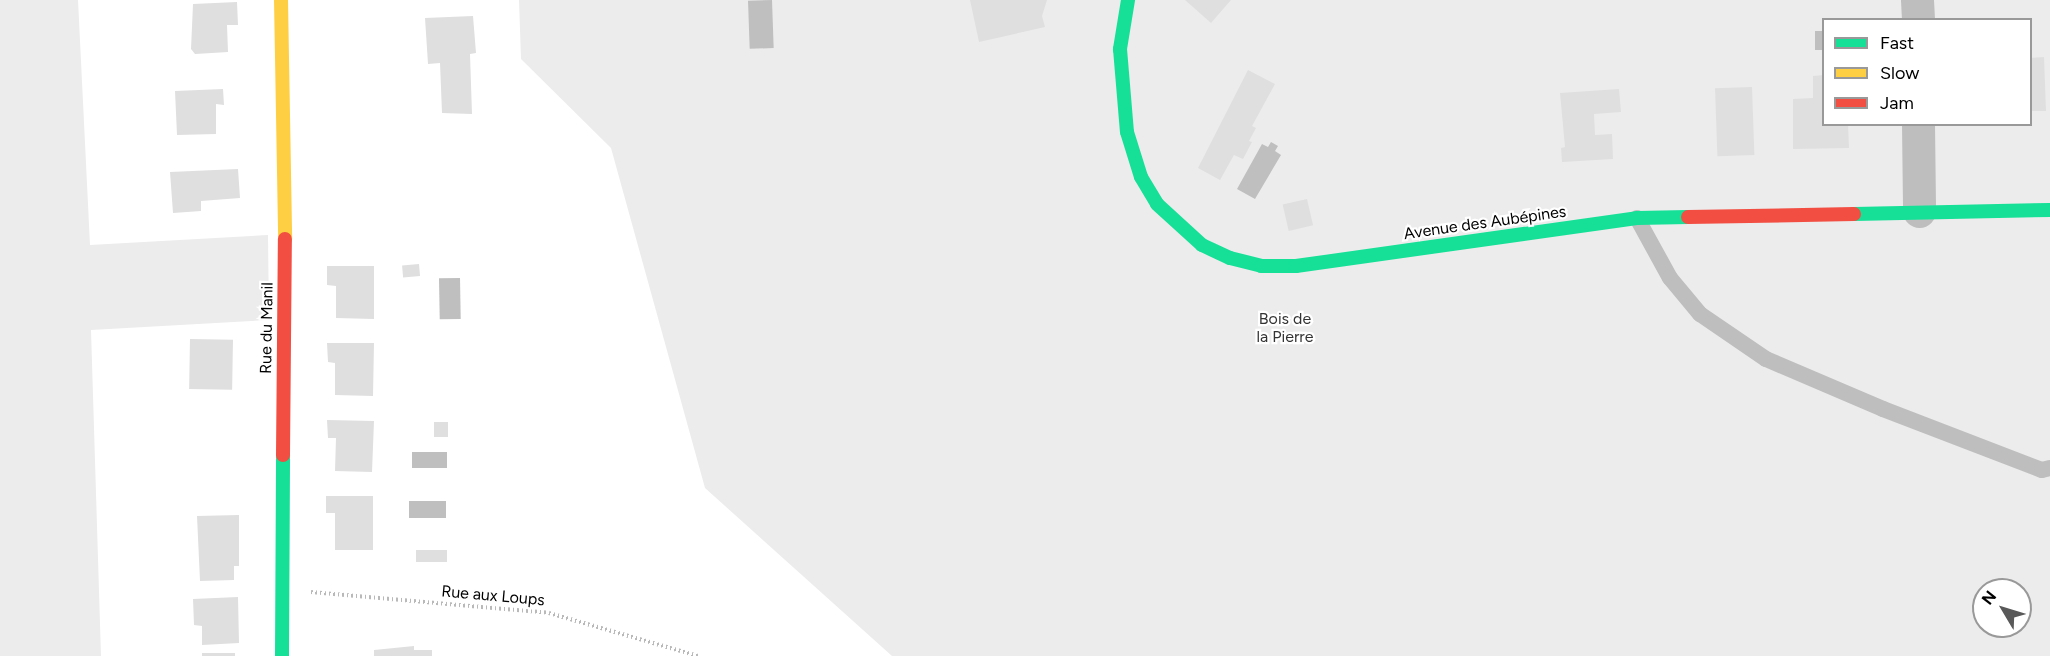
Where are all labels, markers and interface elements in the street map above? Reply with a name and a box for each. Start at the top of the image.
legend [1822,18,2032,126]
text: Fast [1880,32,1914,54]
text: Slow [1880,62,1919,84]
text: Jam [1880,92,1914,114]
street label: Avenue des Aubépines [1403,202,1567,244]
street label: Rue du Manil [257,282,277,374]
park label: Bois de la Pierre [1257,309,1313,347]
north arrow [1972,578,2032,638]
street label: Rue aux Loups [441,582,545,610]
text: N [1978,587,2000,609]

